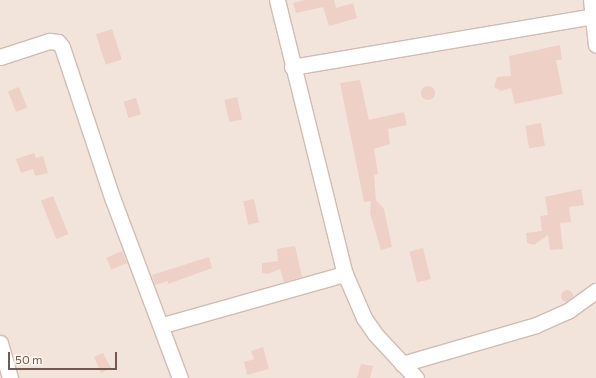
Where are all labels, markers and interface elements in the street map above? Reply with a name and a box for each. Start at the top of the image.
scale bar [10,344,119,370]
text: 50 m [15,352,43,366]

